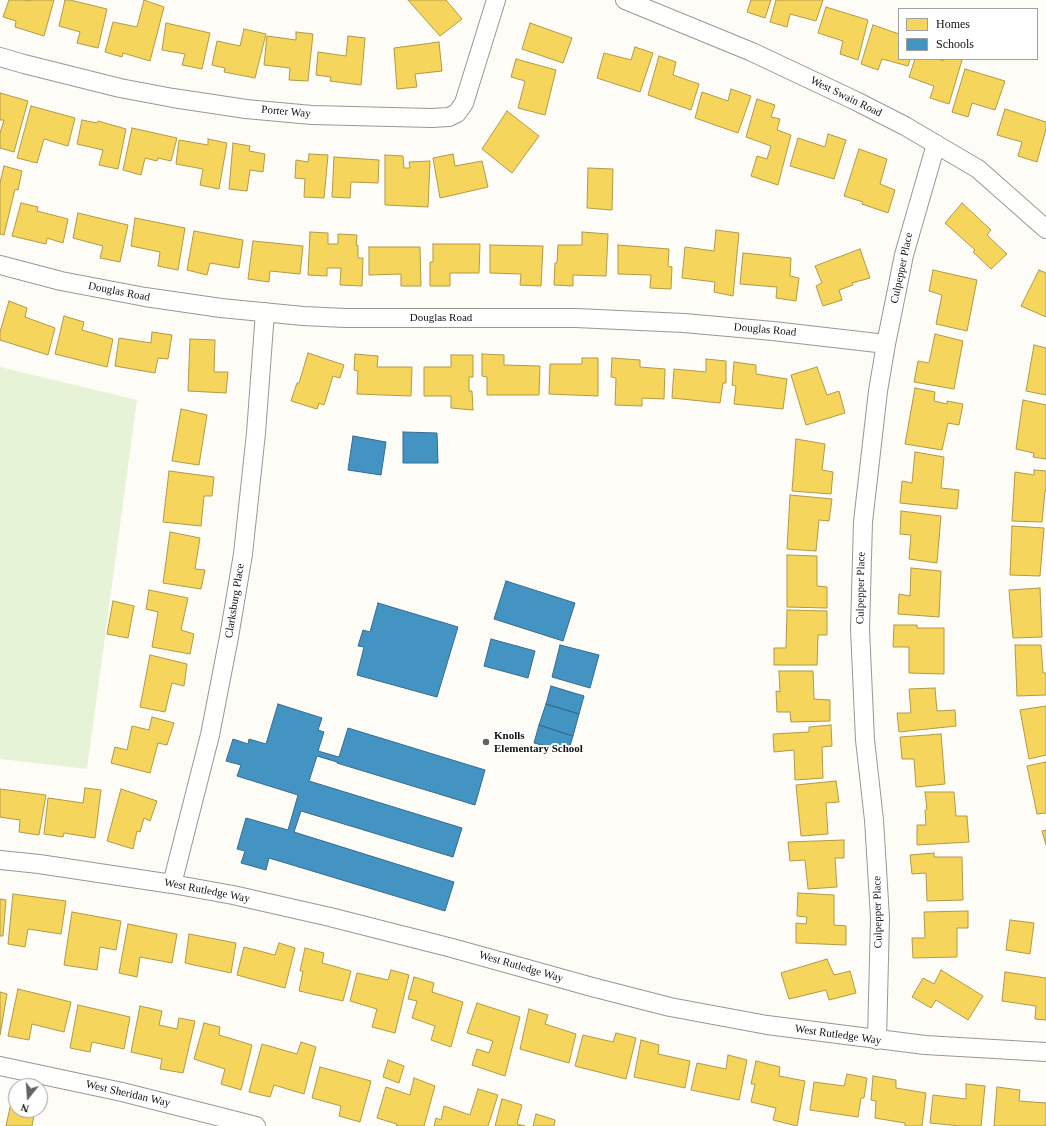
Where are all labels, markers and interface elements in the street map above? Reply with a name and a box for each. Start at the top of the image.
legend [898,8,1038,60]
text: Homes [936,17,970,31]
text: Schools [936,37,974,51]
street label: West Swain Road [808,74,884,120]
street label: Porter Way [261,103,311,121]
street label: Culpepper Place [888,231,916,305]
street label: Douglas Road [87,280,151,304]
street label: Douglas Road [410,311,472,325]
street label: Douglas Road [733,321,797,339]
street label: Culpepper Place [854,552,868,624]
street label: Clarksburg Place [223,563,247,639]
place label: Knolls Elementary School [494,729,583,755]
marker: Knolls Elementary School [481,737,491,747]
street label: West Rutledge Way [163,876,251,906]
street label: Culpepper Place [871,876,885,948]
street label: West Rutledge Way [477,949,565,985]
street label: West Rutledge Way [794,1022,882,1048]
north arrow [8,1078,48,1118]
street label: West Sheridan Way [85,1078,171,1110]
text: N [19,1102,30,1115]

